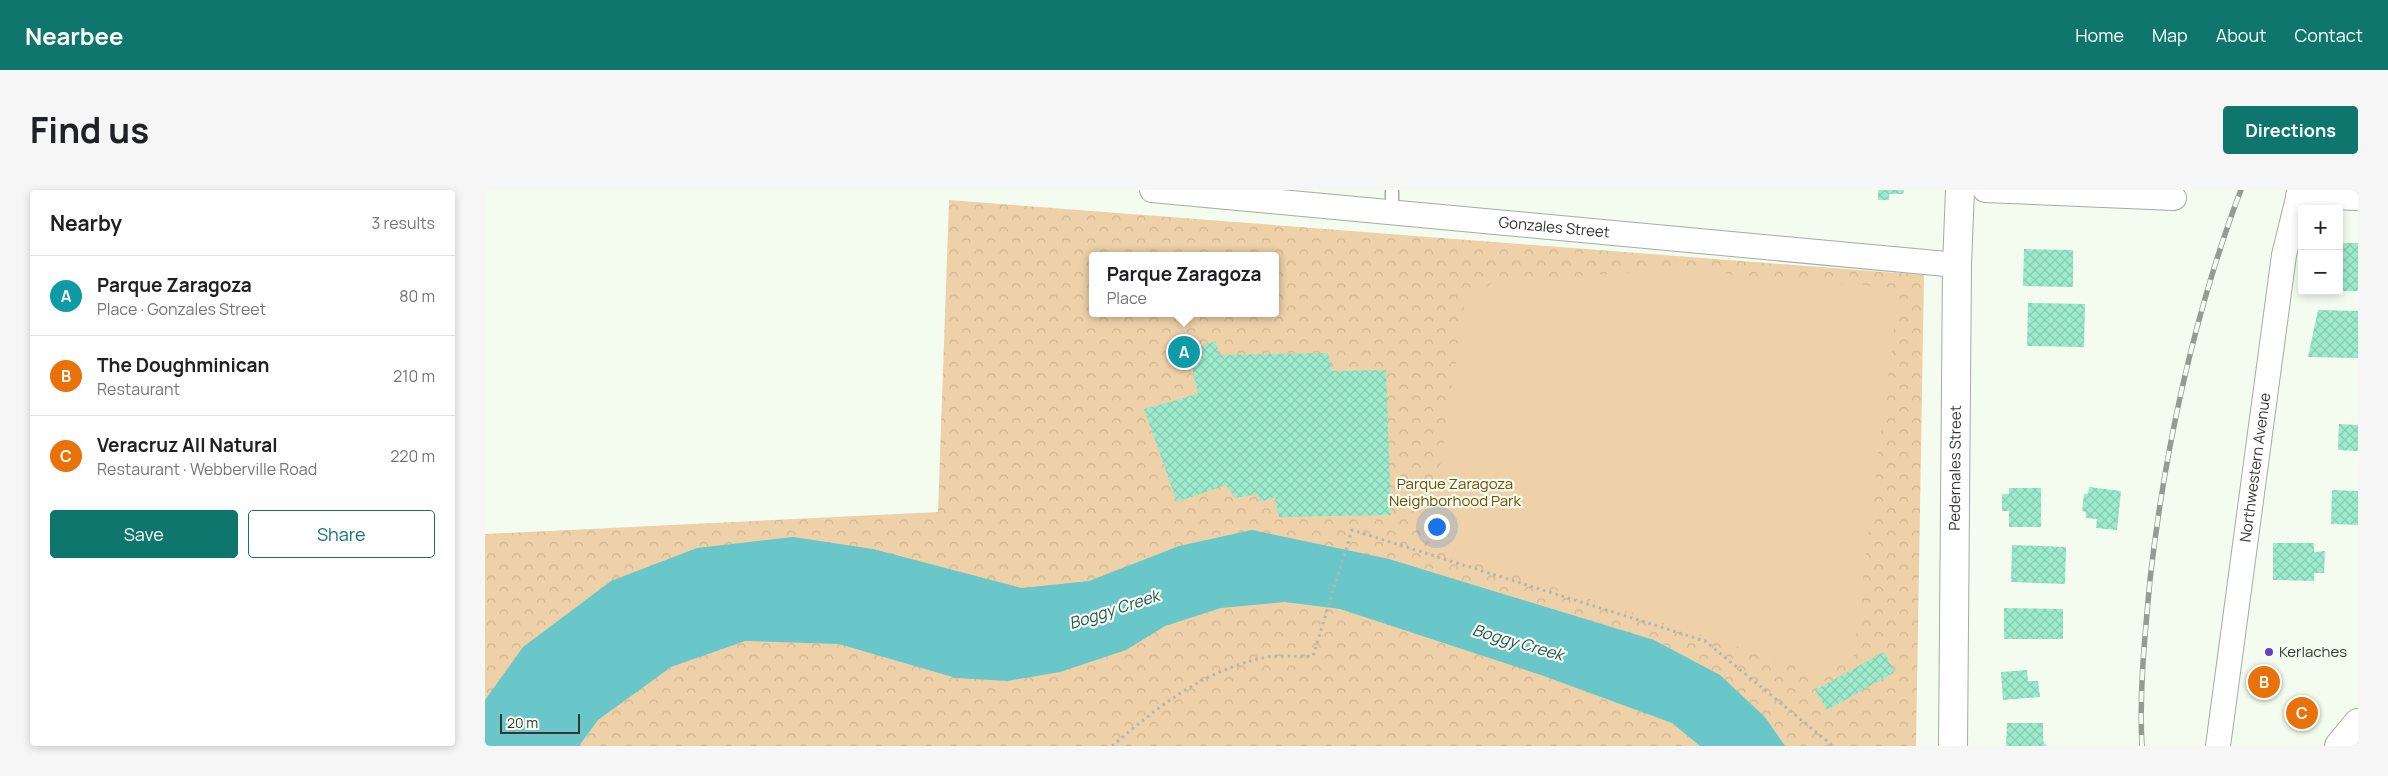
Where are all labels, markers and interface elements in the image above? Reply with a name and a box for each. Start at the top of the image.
text: Nearbee [25,19,124,52]
text: Home [2075,23,2124,47]
text: Map [2152,23,2188,47]
text: About [2216,23,2266,47]
text: Contact [2294,23,2363,47]
text: Find us [30,106,149,154]
button: Directions [2223,106,2358,154]
map controls [2298,205,2343,295]
button: + [2298,205,2343,250]
text: Nearby [50,209,122,237]
street label: Gonzales Street [1498,211,1611,243]
text: 3 results [372,212,435,234]
button: − [2298,250,2343,295]
popup [1089,252,1279,317]
text: Parque Zaragoza [1107,261,1261,287]
text: Parque Zaragoza [97,272,252,298]
text: A [61,285,71,307]
text: 80 m [399,285,435,307]
text: Place [1107,287,1147,309]
text: Place · Gonzales Street [97,298,266,320]
pin: A [1168,333,1200,371]
text: The Doughminican [97,352,269,378]
text: B [61,365,71,387]
text: 210 m [393,365,435,387]
text: Restaurant [97,378,180,400]
street label: Northwestern Avenue [2234,391,2275,543]
street label: Pedernales Street [1944,405,1966,531]
text: Veracruz All Natural [97,432,278,458]
text: C [60,445,72,467]
text: 220 m [390,445,435,467]
text: Restaurant · Webberville Road [97,458,317,480]
park label: Parque Zaragoza Neighborhood Park [1389,473,1522,511]
button: Save [50,510,238,558]
button: Share [248,510,435,558]
your location [1424,514,1450,540]
water label: Boggy Creek [1066,583,1164,634]
water label: Boggy Creek [1470,619,1568,666]
place label: Kerlaches [2279,641,2347,662]
marker: Kerlaches [2263,646,2275,658]
pin: B [2248,663,2280,701]
pin: C [2286,694,2318,732]
scale bar [500,711,580,734]
text: 20 m [507,713,538,732]

